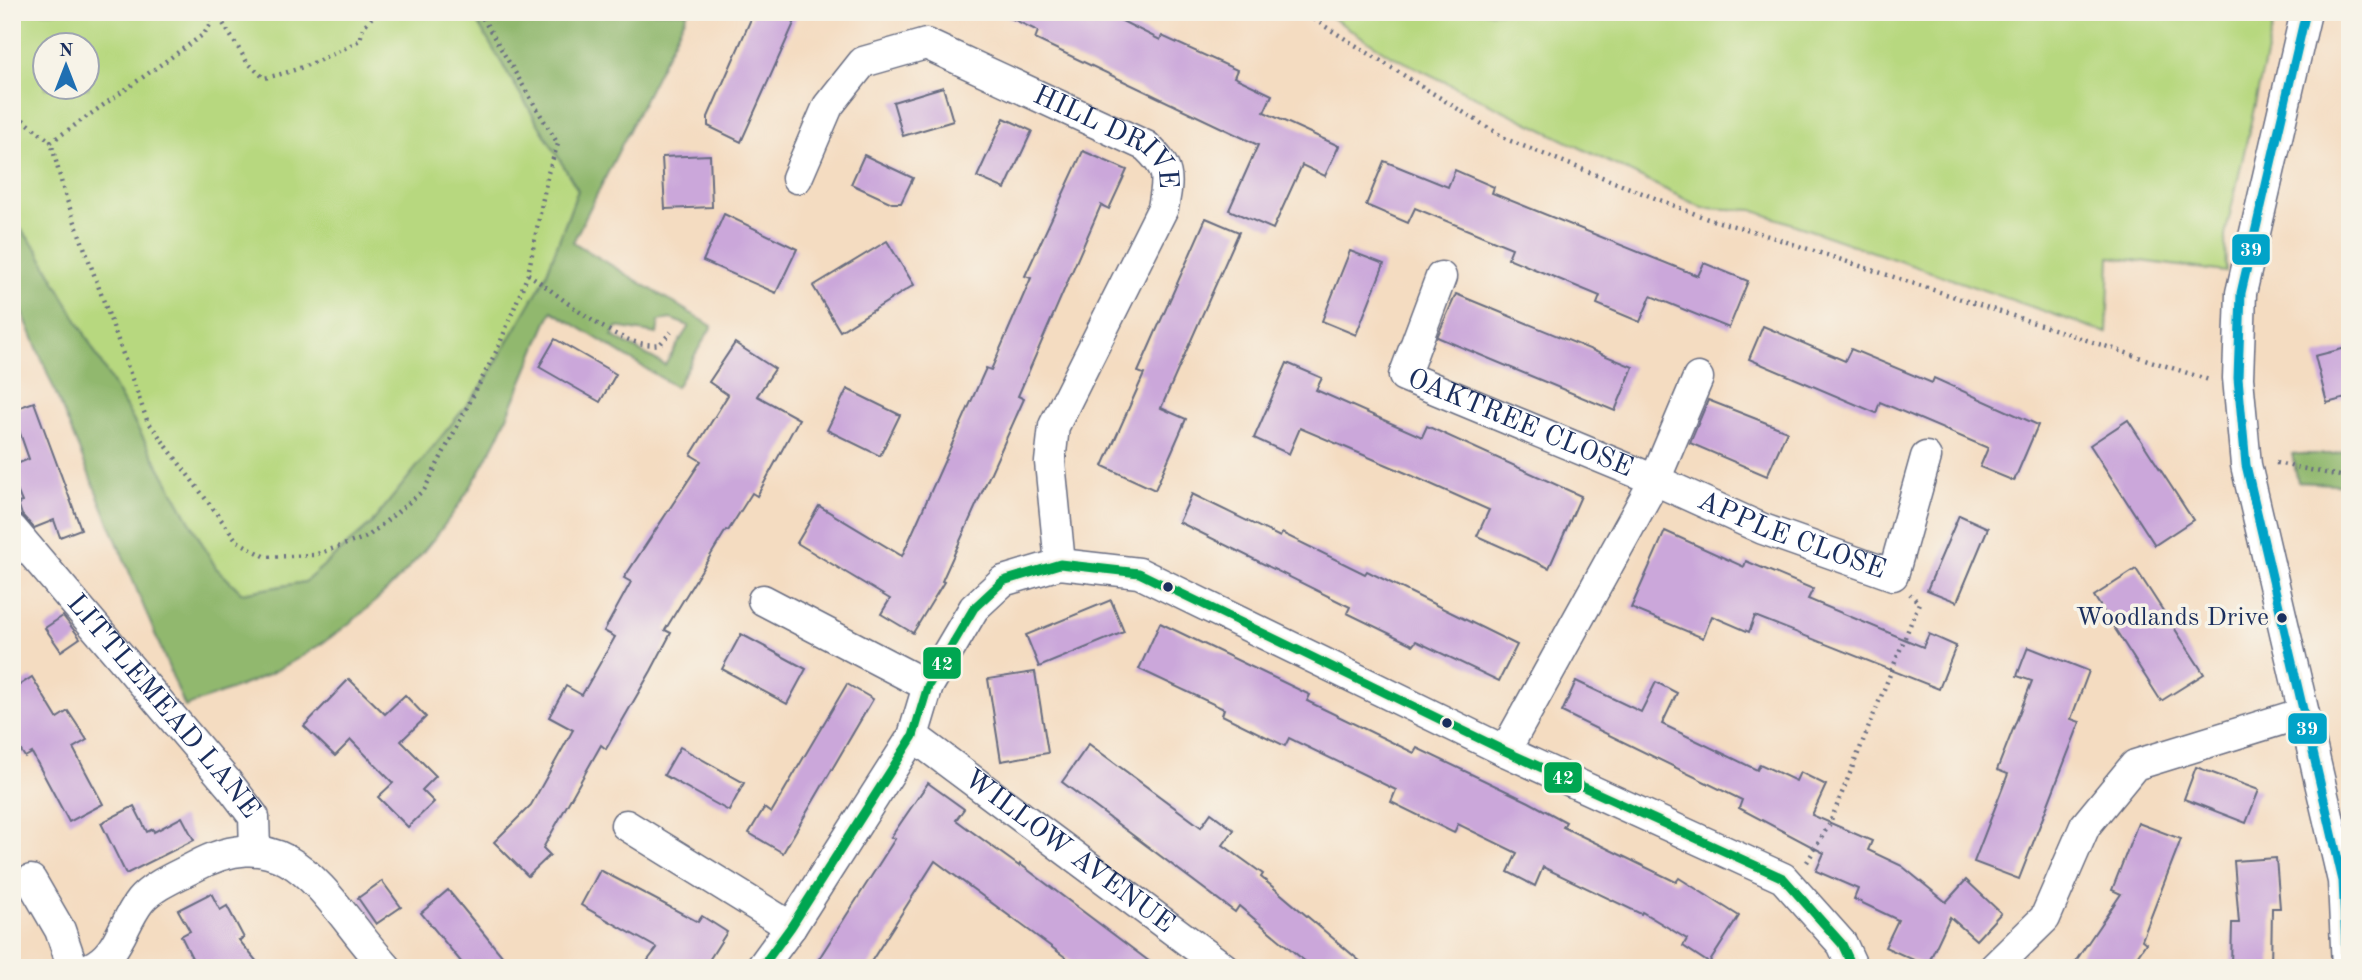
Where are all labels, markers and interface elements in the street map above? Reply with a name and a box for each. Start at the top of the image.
north arrow [32,32,102,102]
text: N [59,42,74,61]
street label: HILL DRIVE [1029,82,1181,190]
line badge: 39 [2231,233,2271,266]
text: 39 [2240,242,2262,261]
street label: OAKTREE CLOSE [1403,365,1636,483]
street label: APPLE CLOSE [1693,487,1889,585]
unlabelled marker [1161,580,1175,594]
street label: LITTLEMEAD LANE [61,590,264,824]
place label: Woodlands Drive [2076,605,2269,631]
marker: Woodlands Drive [2275,611,2289,625]
line badge: 42 [922,646,962,680]
text: 42 [931,656,953,675]
line badge: 39 [2287,712,2328,745]
unlabelled marker [1440,716,1454,730]
text: 39 [2296,721,2318,740]
line badge: 42 [1543,761,1583,794]
street label: WILLOW AVENUE [958,765,1179,939]
text: 42 [1552,770,1574,789]

